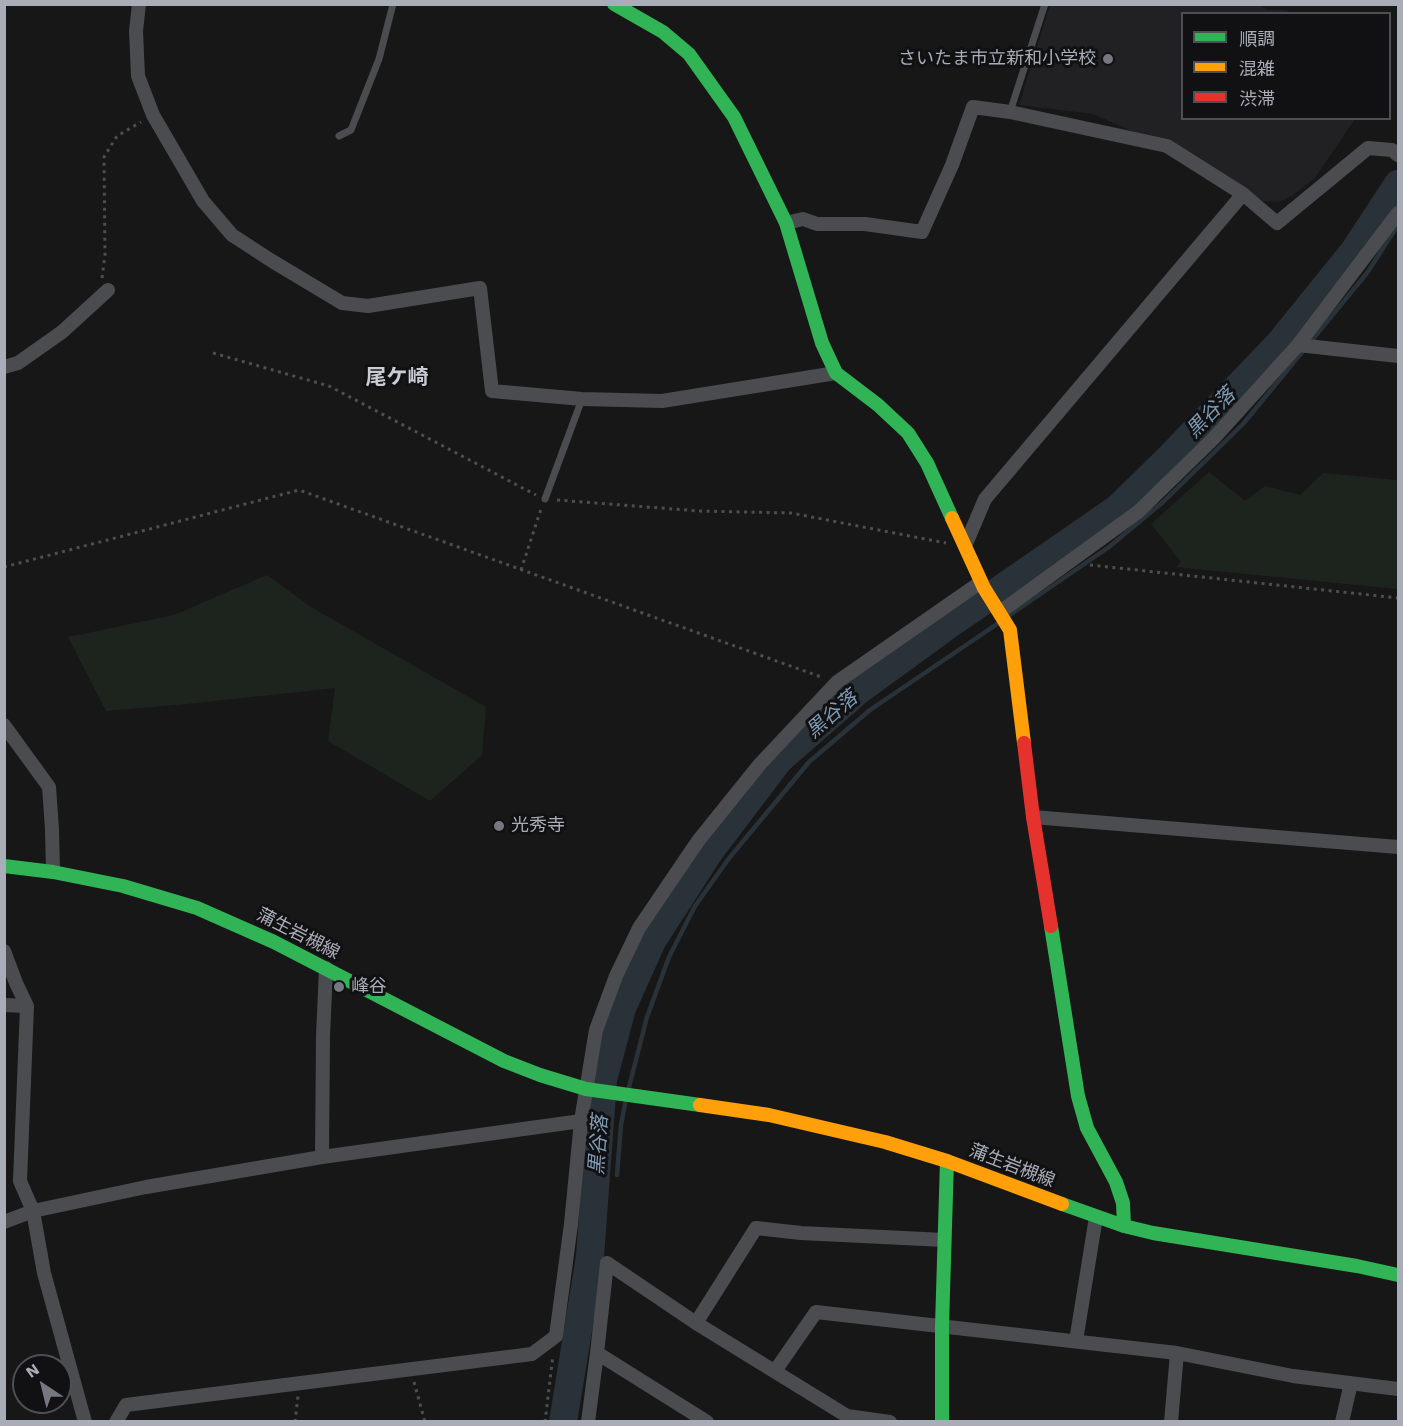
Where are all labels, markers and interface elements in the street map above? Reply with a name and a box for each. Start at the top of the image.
legend [1181,12,1391,120]
text: 順調 [1239,28,1275,49]
place label: さいたま市立新和小学校 [898,48,1096,70]
marker: さいたま市立新和小学校 [1101,52,1115,66]
text: 混雑 [1239,58,1275,79]
text: 渋滞 [1239,88,1275,109]
district label: 尾ケ崎 [366,365,428,391]
water label: 黒谷落 [1182,383,1240,443]
water label: 黒谷落 [801,686,863,744]
place label: 光秀寺 [511,815,565,837]
marker: 光秀寺 [492,819,506,833]
street label: 蒲生岩槻線 [253,904,343,964]
place label: 峰谷 [351,976,387,998]
marker: 峰谷 [332,980,346,994]
water label: 黒谷落 [585,1114,613,1176]
street label: 蒲生岩槻線 [966,1140,1058,1192]
north arrow [12,1354,72,1414]
text: N [22,1359,43,1382]

